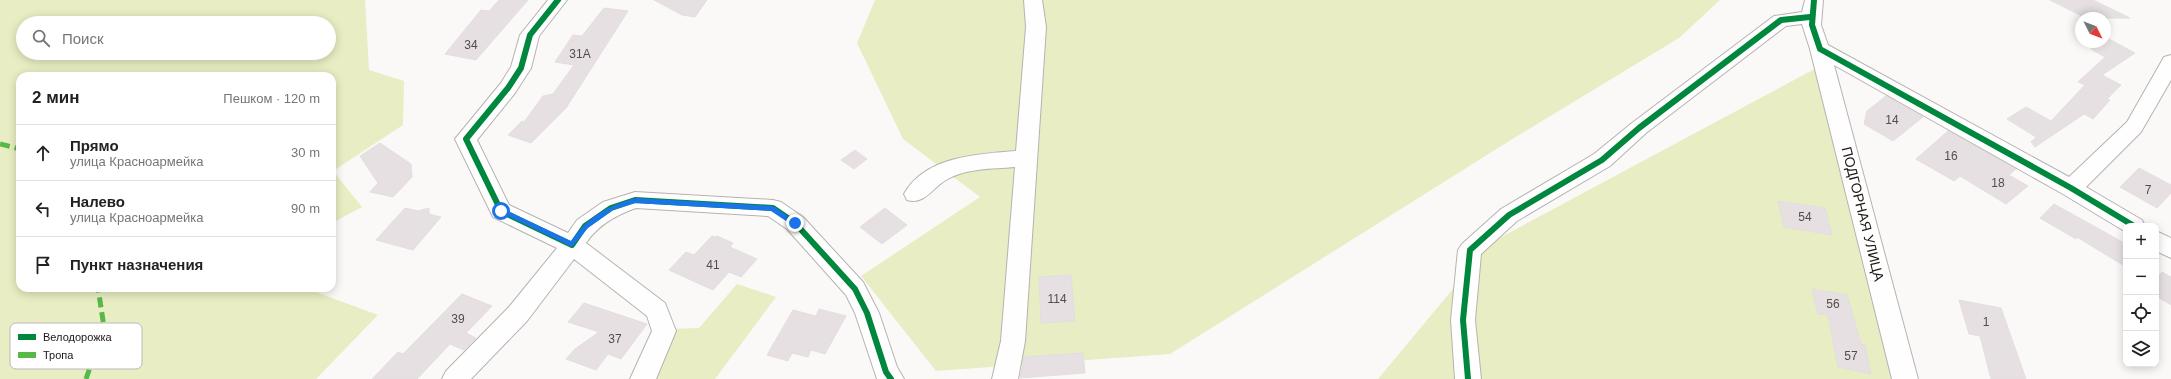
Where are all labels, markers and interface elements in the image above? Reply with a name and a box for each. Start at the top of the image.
north arrow [2075,12,2111,48]
search box [16,16,336,60]
icon: search [30,27,52,49]
text: Поиск [62,30,104,47]
house number: 34 [464,38,478,52]
house number: 31А [569,47,591,61]
text: 2 мин [32,88,79,107]
text: Пешком · 120 m [223,91,320,106]
house number: 14 [1885,113,1899,127]
text: Прямо [70,137,119,154]
icon: ahead [32,142,54,164]
text: 30 m [291,145,320,160]
street label: ПОДГОРНАЯ УЛИЦА [1839,145,1888,284]
house number: 16 [1944,149,1958,163]
text: улица Красноармейка [70,154,203,169]
house number: 18 [1991,176,2005,190]
house number: 7 [2145,183,2152,197]
text: Налево [70,193,125,210]
icon: left [32,198,54,220]
text: 90 m [291,201,320,216]
route start [492,202,510,220]
text: улица Красноармейка [70,210,203,225]
house number: 54 [1798,210,1812,224]
route end [786,214,804,232]
map controls [2123,223,2159,367]
button: + [2123,223,2159,259]
icon: arrive [32,254,54,276]
text: Пункт назначения [70,256,203,273]
house number: 41 [706,258,720,272]
button: − [2123,259,2159,295]
house number: 114 [1047,292,1067,306]
button: locate [2123,295,2159,331]
house number: 56 [1826,297,1840,311]
house number: 39 [451,312,465,326]
house number: 1 [1983,315,1990,329]
legend [10,323,142,369]
text: Велодорожка [43,331,113,343]
button: layers [2123,331,2159,367]
house number: 37 [608,332,622,346]
text: Тропа [43,349,74,361]
house number: 57 [1844,349,1858,363]

